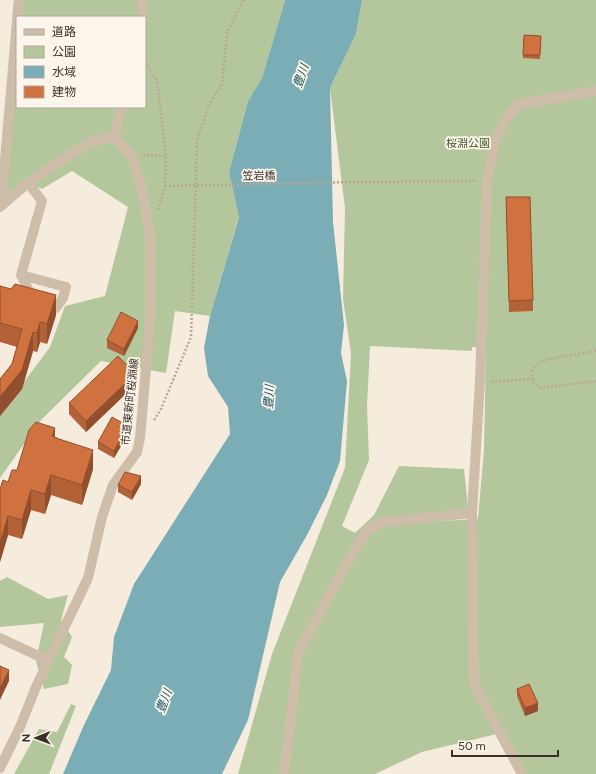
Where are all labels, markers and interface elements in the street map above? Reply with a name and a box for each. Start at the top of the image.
legend [16,16,146,108]
text: 道路 [52,25,76,39]
text: 公園 [52,45,76,59]
water label: 豊川 [290,60,312,90]
text: 水域 [52,65,76,79]
text: 建物 [52,85,76,99]
park label: 桜淵公園 [446,137,490,150]
street label: 笠岩橋 [242,169,276,183]
street label: 市道東新町桜淵線 [119,358,141,446]
water label: 豊川 [261,383,277,409]
water label: 豊川 [153,685,176,715]
north arrow [16,718,56,758]
scale bar [452,732,558,758]
text: N [20,734,33,743]
text: 50 m [458,739,486,753]

